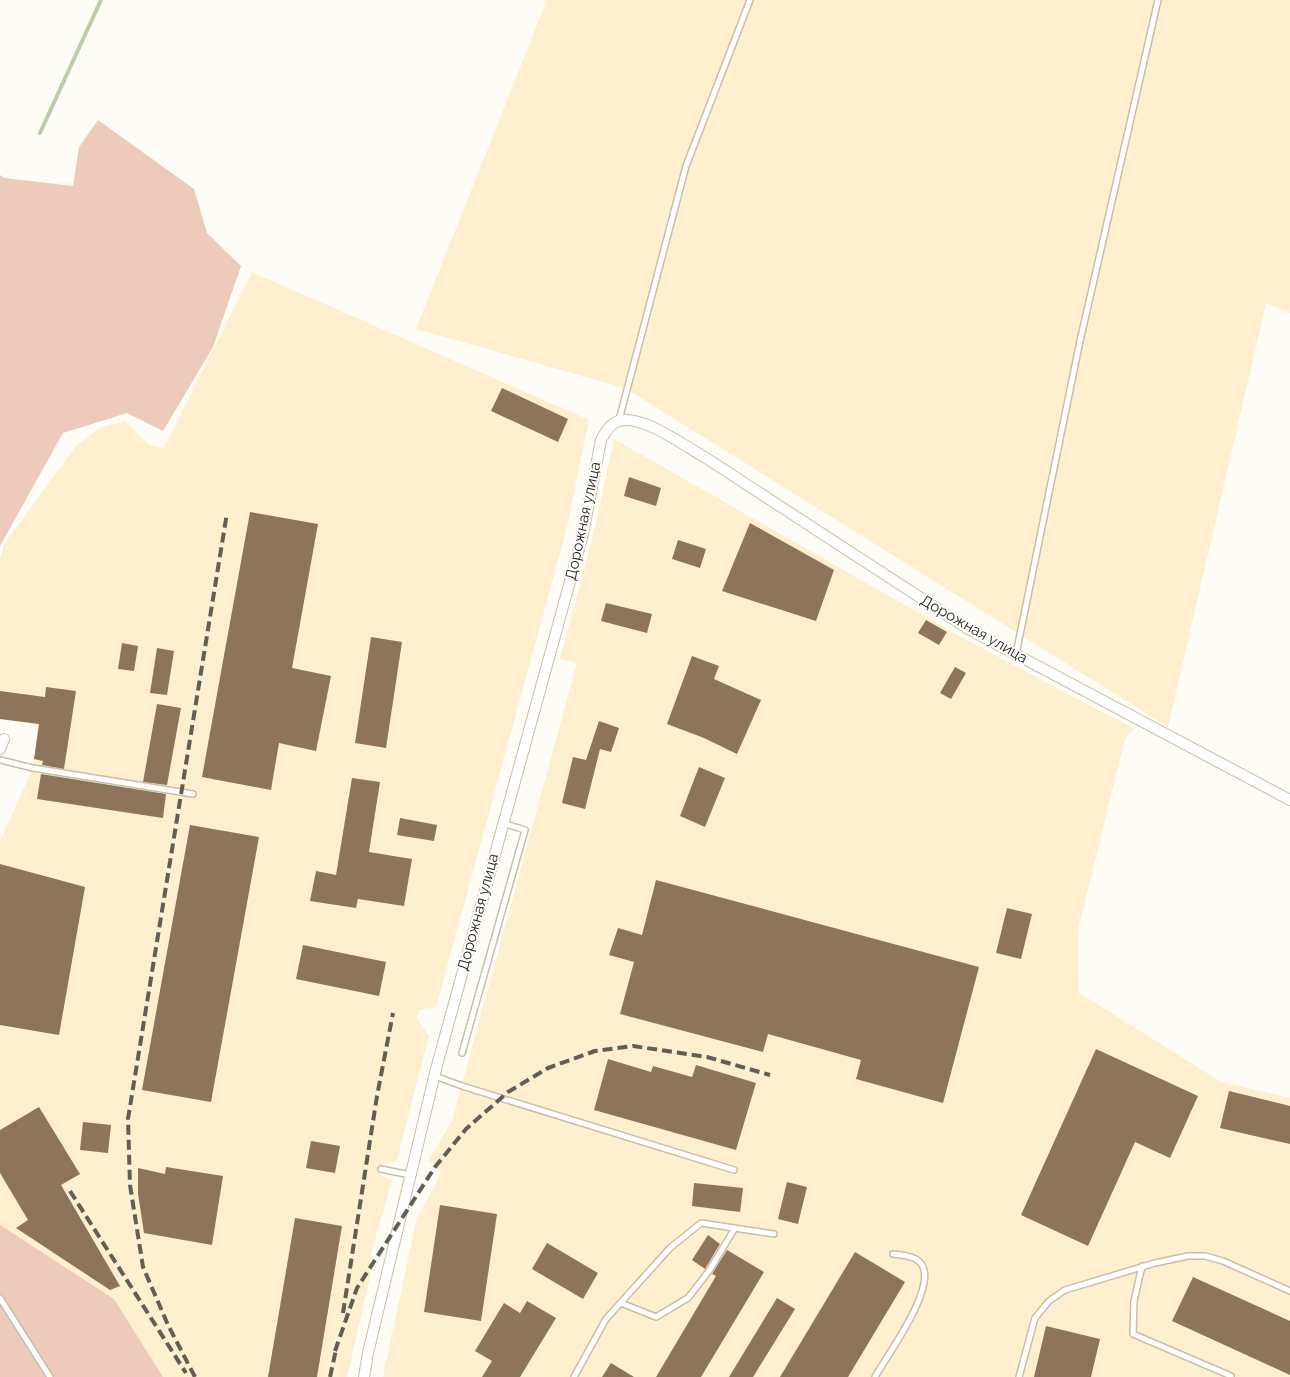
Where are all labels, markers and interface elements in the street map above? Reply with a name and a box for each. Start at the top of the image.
street label: Дорожная улица [562,460,604,582]
street label: Дорожная улица [917,591,1031,667]
street label: Дорожная улица [454,851,502,973]

